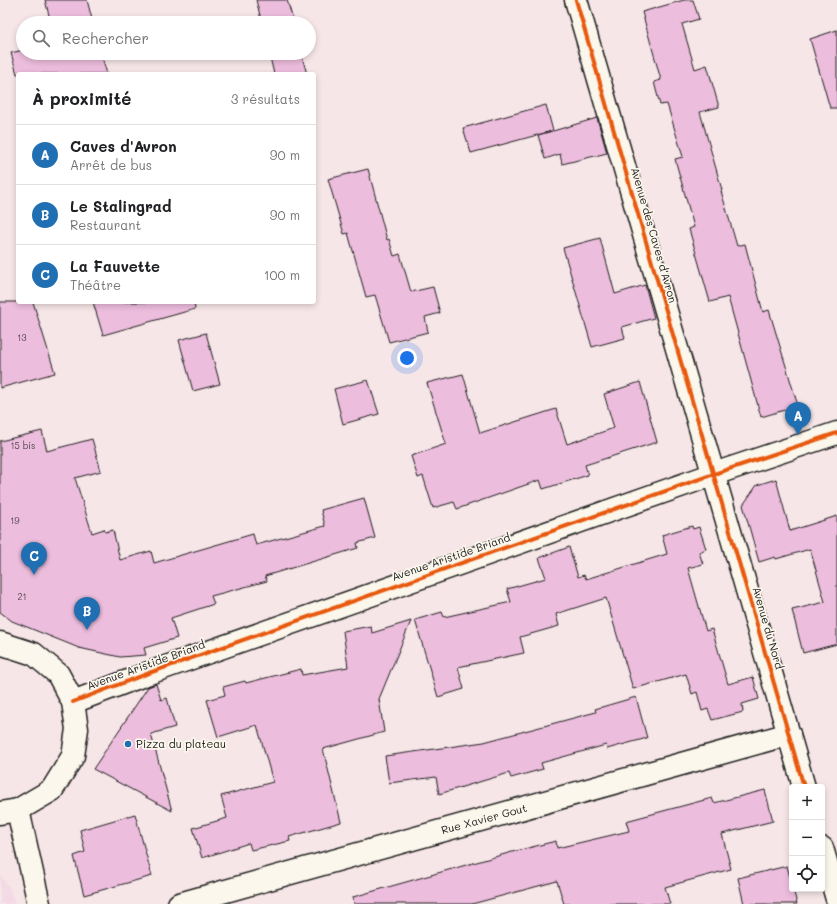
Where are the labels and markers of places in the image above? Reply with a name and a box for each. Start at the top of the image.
pin: A [785,402,811,435]
pin: C [21,542,47,575]
pin: B [74,597,100,630]
place label: Pizza du plateau [136,736,226,751]
marker: Pizza du plateau [123,739,133,749]

